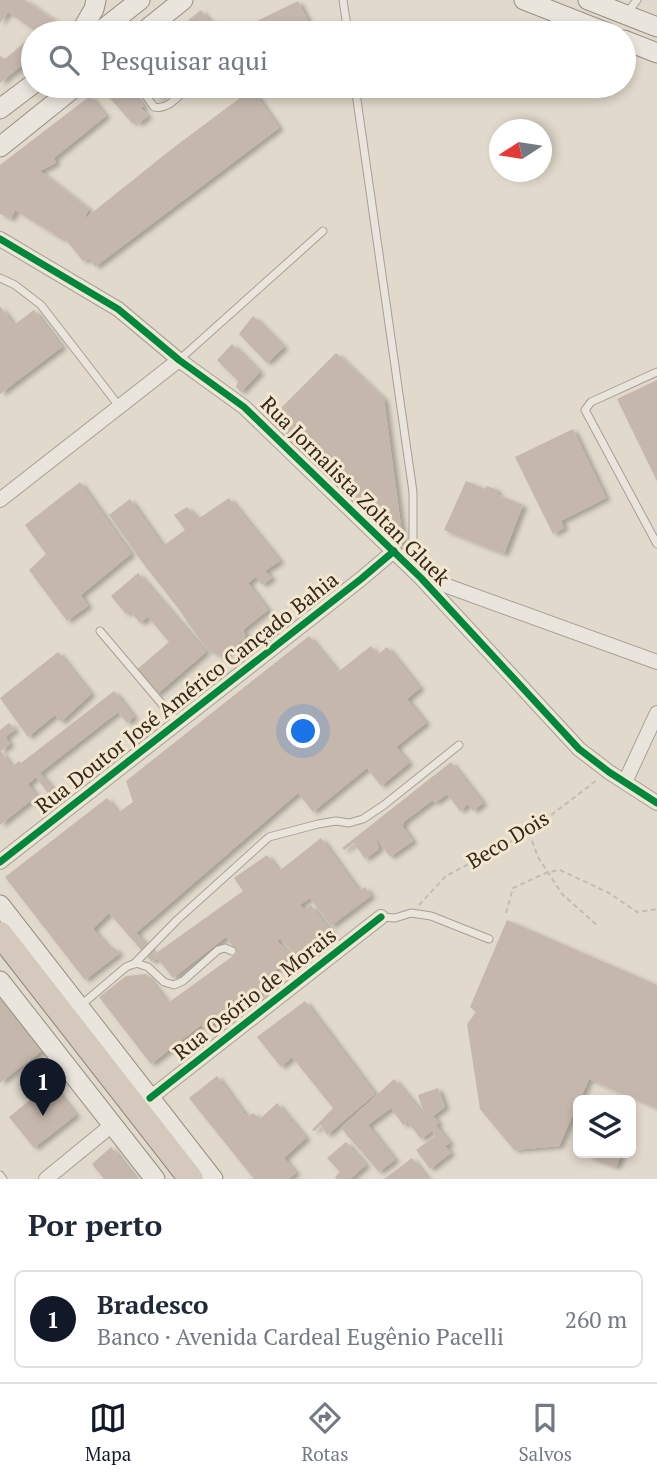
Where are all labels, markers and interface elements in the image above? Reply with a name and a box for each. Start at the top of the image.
search box [21,21,636,98]
icon: search [45,41,83,79]
text: Pesquisar aqui [101,43,268,77]
north arrow [489,119,552,182]
street label: Rua Jornalista Zoltan Gluek [255,390,456,591]
street label: Rua Doutor José Américo Cançado Bahia [29,565,344,819]
your location [286,714,320,748]
street label: Beco Dois [461,804,554,875]
street label: Rua Osório de Morais [167,921,342,1066]
pin: 1 [20,1058,66,1116]
map controls [573,1095,636,1158]
button: layers [573,1095,636,1158]
text: Por perto [28,1205,162,1245]
text: Bradesco [97,1287,209,1321]
text: 1 [47,1304,60,1335]
text: 260 m [565,1304,627,1335]
text: Banco · Avenida Cardeal Eugênio Pacelli [97,1321,504,1352]
tab: Mapa [85,1399,131,1466]
tab: Rotas [301,1399,348,1466]
tab: Salvos [518,1399,572,1466]

